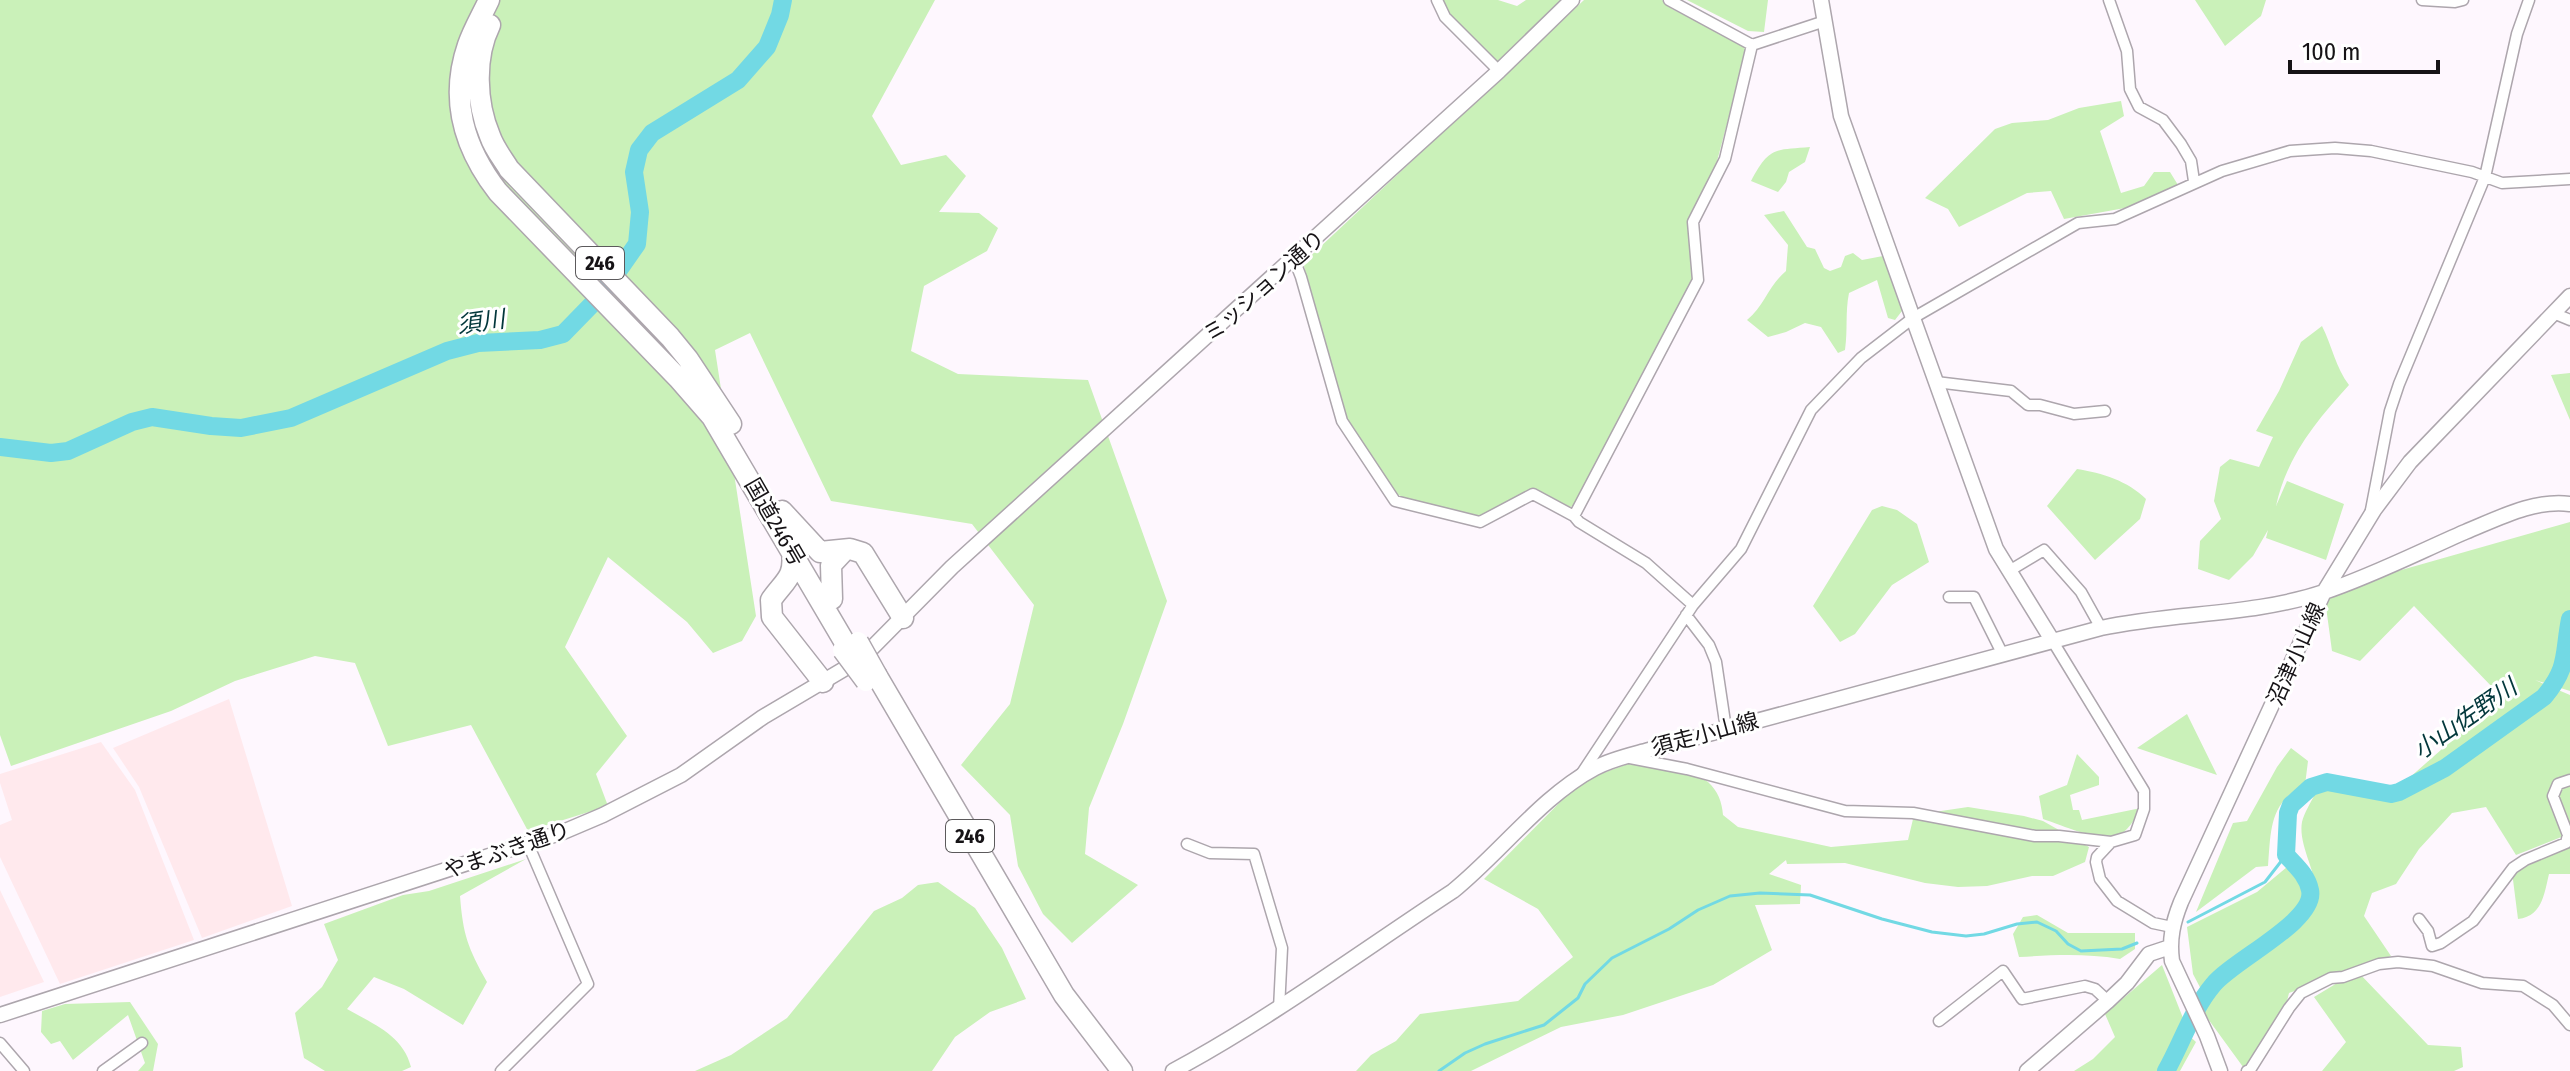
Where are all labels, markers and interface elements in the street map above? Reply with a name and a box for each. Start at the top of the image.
scale bar [2290,24,2438,74]
text: 100 m [2302,38,2360,66]
street label: ミッション通り [1198,224,1330,348]
road number: 246 [576,247,624,279]
water label: 須川 [455,304,510,339]
street label: 国道246号 [739,473,811,571]
street label: 沼津小山線 [2261,598,2331,710]
water label: 小山佐野川 [2408,671,2525,765]
street label: 須走小山線 [1648,707,1762,761]
street label: やまぶき通り [440,816,574,884]
road number: 246 [946,820,994,852]

